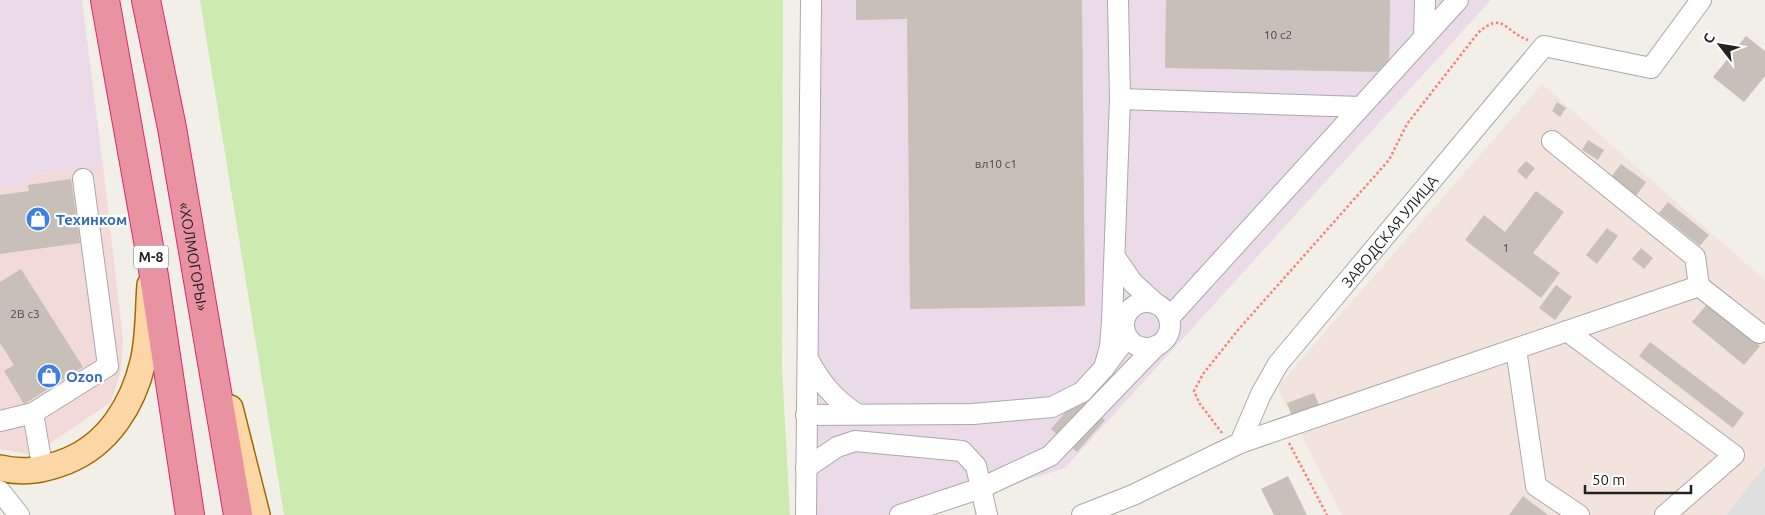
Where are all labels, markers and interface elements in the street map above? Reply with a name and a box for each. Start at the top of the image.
north arrow [1695,20,1745,70]
house number: 10 с2 [1264,28,1292,41]
text: С [1700,30,1718,46]
house number: вл10 с1 [975,157,1017,170]
street label: ЗАВОДСКАЯ УЛИЦА [1338,171,1441,290]
street label: «ХОЛМОГОРЫ» [176,201,212,312]
shop icon: Техинком [25,206,51,232]
place label: Техинком [56,211,127,228]
house number: 1 [1503,241,1509,254]
road number: М-8 [134,246,168,268]
house number: 2В с3 [10,307,40,320]
shop icon: Ozon [36,363,62,389]
place label: Ozon [66,368,103,385]
scale bar [1585,462,1691,494]
text: 50 m [1592,471,1625,488]

